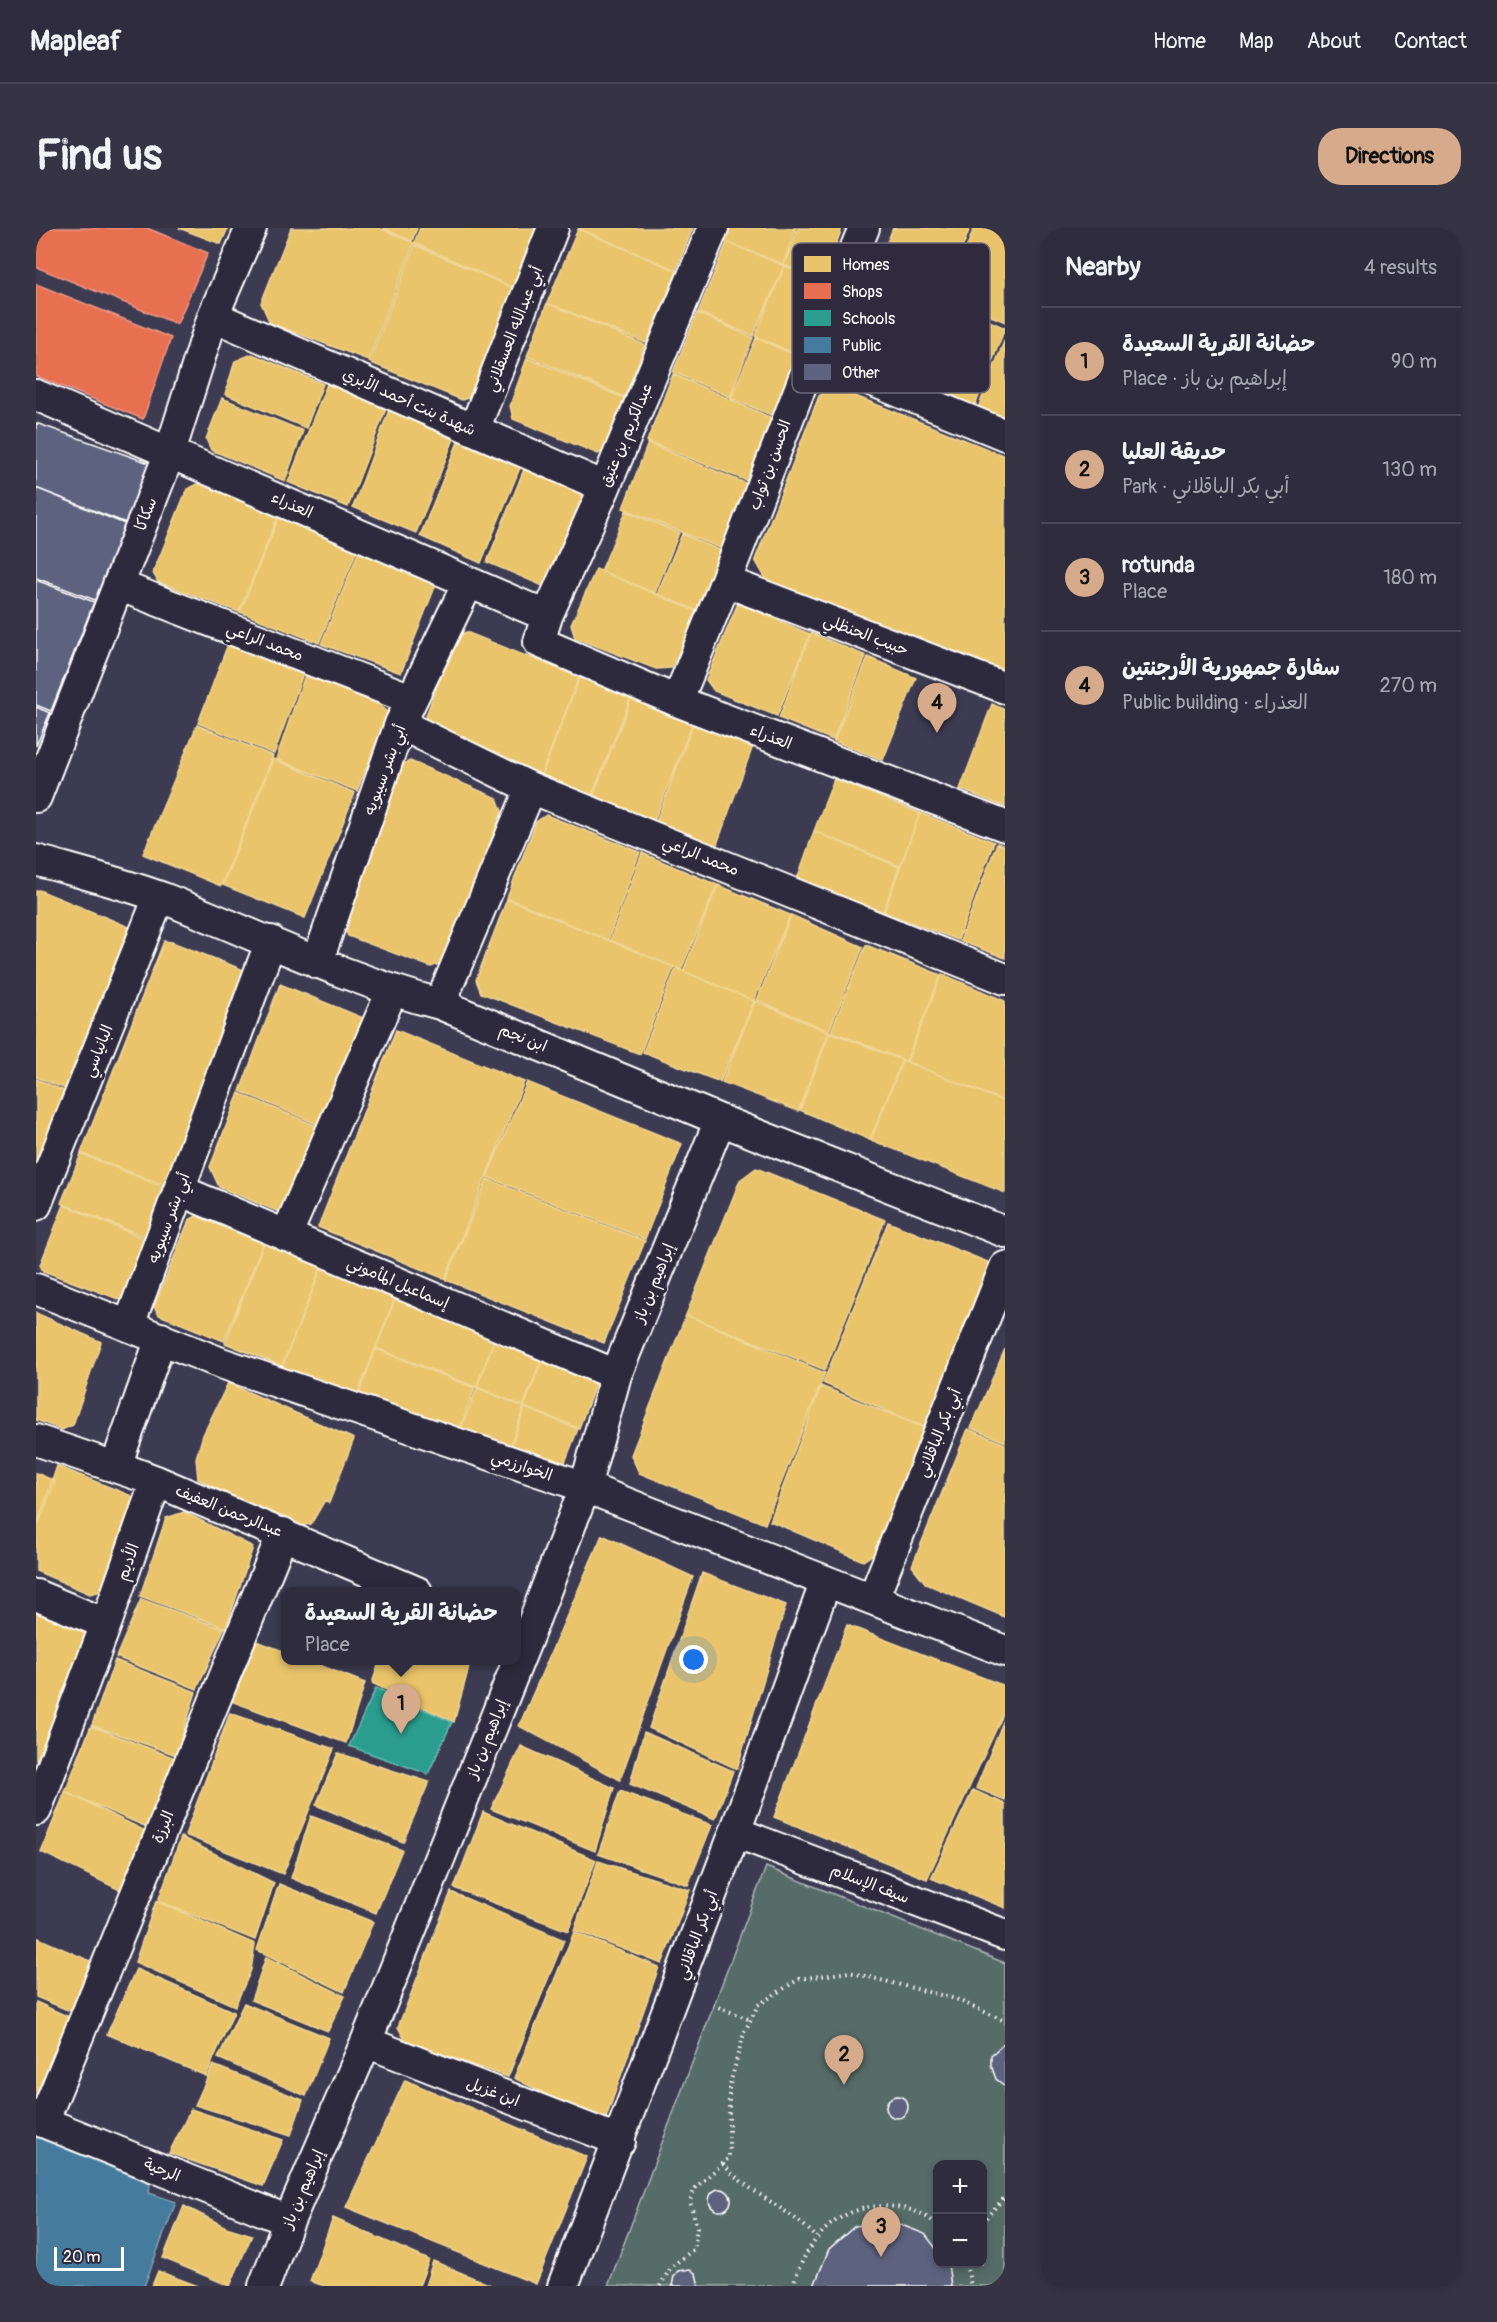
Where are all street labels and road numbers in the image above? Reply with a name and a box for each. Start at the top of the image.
street label: أبي عبدالله العسقلاني [481,263,551,396]
street label: شهدة بنت أحمد الأبري [339,363,479,441]
street label: عبدالكريم بن عتيق [595,380,659,491]
street label: الحسن بن ثواب [744,417,796,513]
street label: العذراء [268,487,316,523]
street label: سكاكا [131,495,161,533]
street label: حبيب الحنظلي [819,610,911,664]
street label: محمد الراعي [222,618,306,670]
street label: العذراء [747,720,795,754]
street label: أبي بشر سيبويه [359,722,414,819]
street label: محمد الراعي [658,832,742,884]
street label: ابن نجم [495,1019,550,1059]
street label: البانياسي [78,1022,121,1082]
street label: أبي بشر سيبويه [143,1170,198,1267]
street label: إبراهيم بن باز [628,1240,681,1328]
street label: إسماعيل المأموني [342,1253,452,1317]
street label: أبي بكر الباقلاني [912,1386,970,1482]
street label: الخوارزمي [488,1446,555,1489]
street label: عبدالرحمن العفيف [172,1480,286,1542]
street label: الأديم [111,1540,146,1584]
street label: إبراهيم بن باز [461,1696,514,1784]
street label: البرزة [147,1808,179,1846]
street label: سيف الإسلام [827,1860,912,1910]
street label: أبي بكر الباقلاني [672,1888,726,1984]
street label: ابن غزيل [464,2073,522,2111]
street label: إبراهيم بن باز [277,2147,330,2234]
street label: الرحية [141,2154,183,2186]

